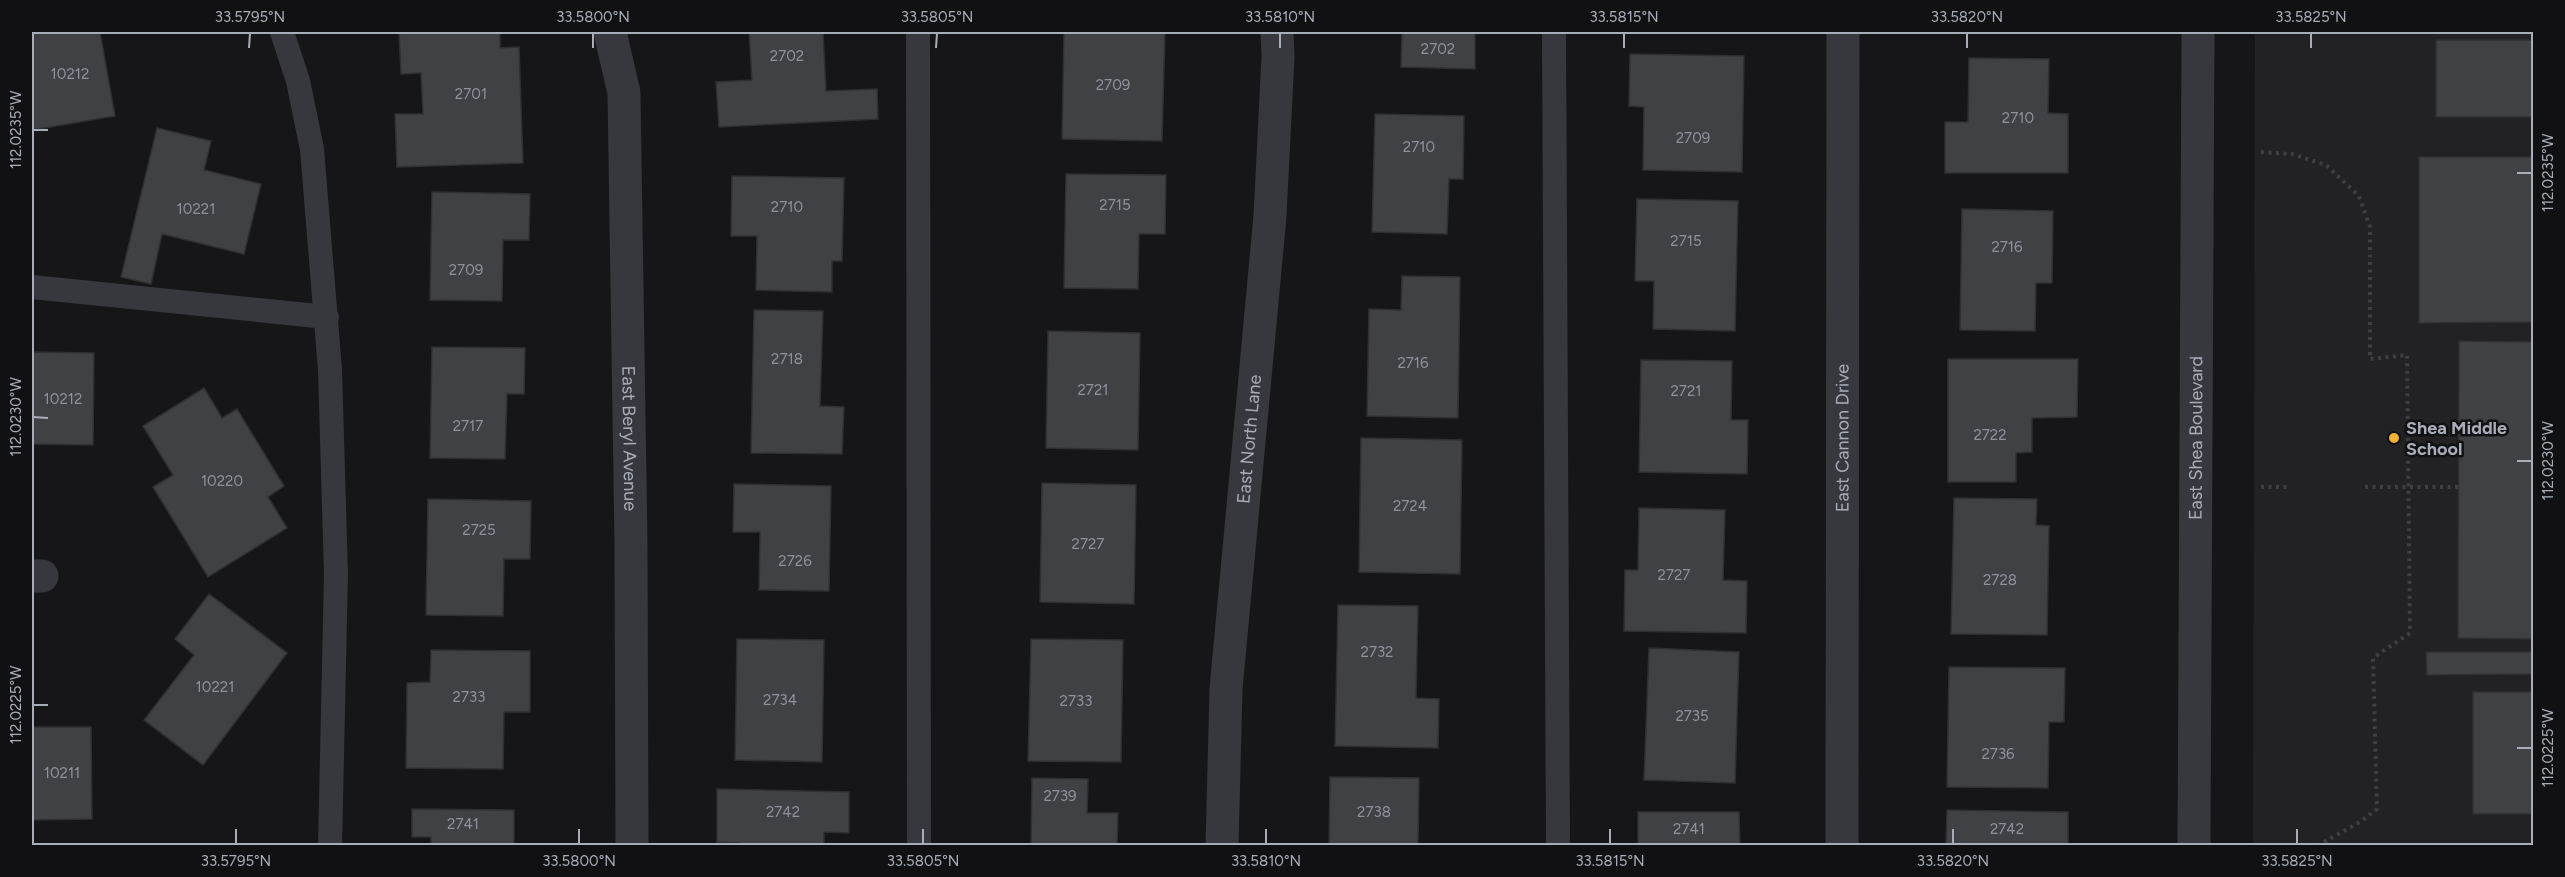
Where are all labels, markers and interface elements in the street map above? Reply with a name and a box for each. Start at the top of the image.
text: 33.5795°N [215,8,285,26]
text: 33.5800°N [556,8,630,26]
text: 33.5805°N [901,8,973,26]
text: 33.5810°N [1245,8,1315,26]
text: 33.5815°N [1589,8,1659,26]
text: 33.5820°N [1931,8,2003,26]
text: 33.5825°N [2275,8,2347,26]
house number: 2702 [1421,40,1455,58]
house number: 2702 [770,47,804,65]
house number: 10212 [51,65,89,83]
house number: 2709 [1096,76,1130,94]
house number: 2701 [455,85,487,103]
text: 112.0235°W [7,90,25,169]
house number: 2710 [2002,109,2034,127]
house number: 2709 [1676,129,1710,147]
text: 112.0235°W [2539,133,2557,212]
house number: 2710 [1403,138,1435,156]
house number: 2715 [1099,196,1131,214]
house number: 2710 [771,198,803,216]
house number: 10221 [177,200,215,218]
house number: 2715 [1670,232,1702,250]
house number: 2716 [1991,238,2023,256]
house number: 2709 [449,261,483,279]
house number: 2718 [771,350,803,368]
house number: 2716 [1397,354,1429,372]
street label: East Shea Boulevard [2185,356,2207,520]
street label: East Cannon Drive [1831,364,1854,512]
street label: East Beryl Avenue [617,366,641,511]
street label: East North Lane [1232,373,1266,505]
text: 112.0230°W [7,377,25,457]
house number: 2721 [1077,381,1109,399]
house number: 2721 [1670,382,1702,400]
house number: 10212 [44,390,82,408]
house number: 2717 [453,417,483,435]
place label: Shea Middle School [2406,417,2507,460]
text: 112.0230°W [2539,421,2557,501]
house number: 2722 [1973,426,2007,444]
marker: Shea Middle School [2387,431,2401,445]
house number: 10220 [201,472,243,490]
house number: 2724 [1393,497,1427,515]
house number: 2725 [462,521,496,539]
house number: 2727 [1072,535,1104,553]
house number: 2726 [778,552,812,570]
house number: 2727 [1658,566,1690,584]
house number: 2728 [1983,571,2017,589]
house number: 2732 [1361,643,1394,661]
text: 112.0225°W [7,665,25,744]
house number: 10221 [196,678,234,696]
house number: 2733 [453,688,485,706]
house number: 2734 [763,691,797,709]
house number: 2733 [1060,692,1092,710]
house number: 2735 [1675,707,1709,725]
text: 112.0225°W [2539,708,2557,787]
house number: 2736 [1981,745,2015,763]
house number: 10211 [44,764,80,782]
house number: 2739 [1043,787,1077,805]
house number: 2742 [766,803,800,821]
house number: 2738 [1357,803,1391,821]
house number: 2741 [447,815,479,833]
house number: 2741 [1673,820,1705,838]
house number: 2742 [1990,820,2024,838]
text: 33.5795°N [201,852,271,870]
text: 33.5800°N [542,852,616,870]
text: 33.5805°N [887,852,959,870]
text: 33.5810°N [1231,852,1301,870]
text: 33.5815°N [1575,852,1645,870]
text: 33.5820°N [1917,852,1989,870]
text: 33.5825°N [2261,852,2333,870]

